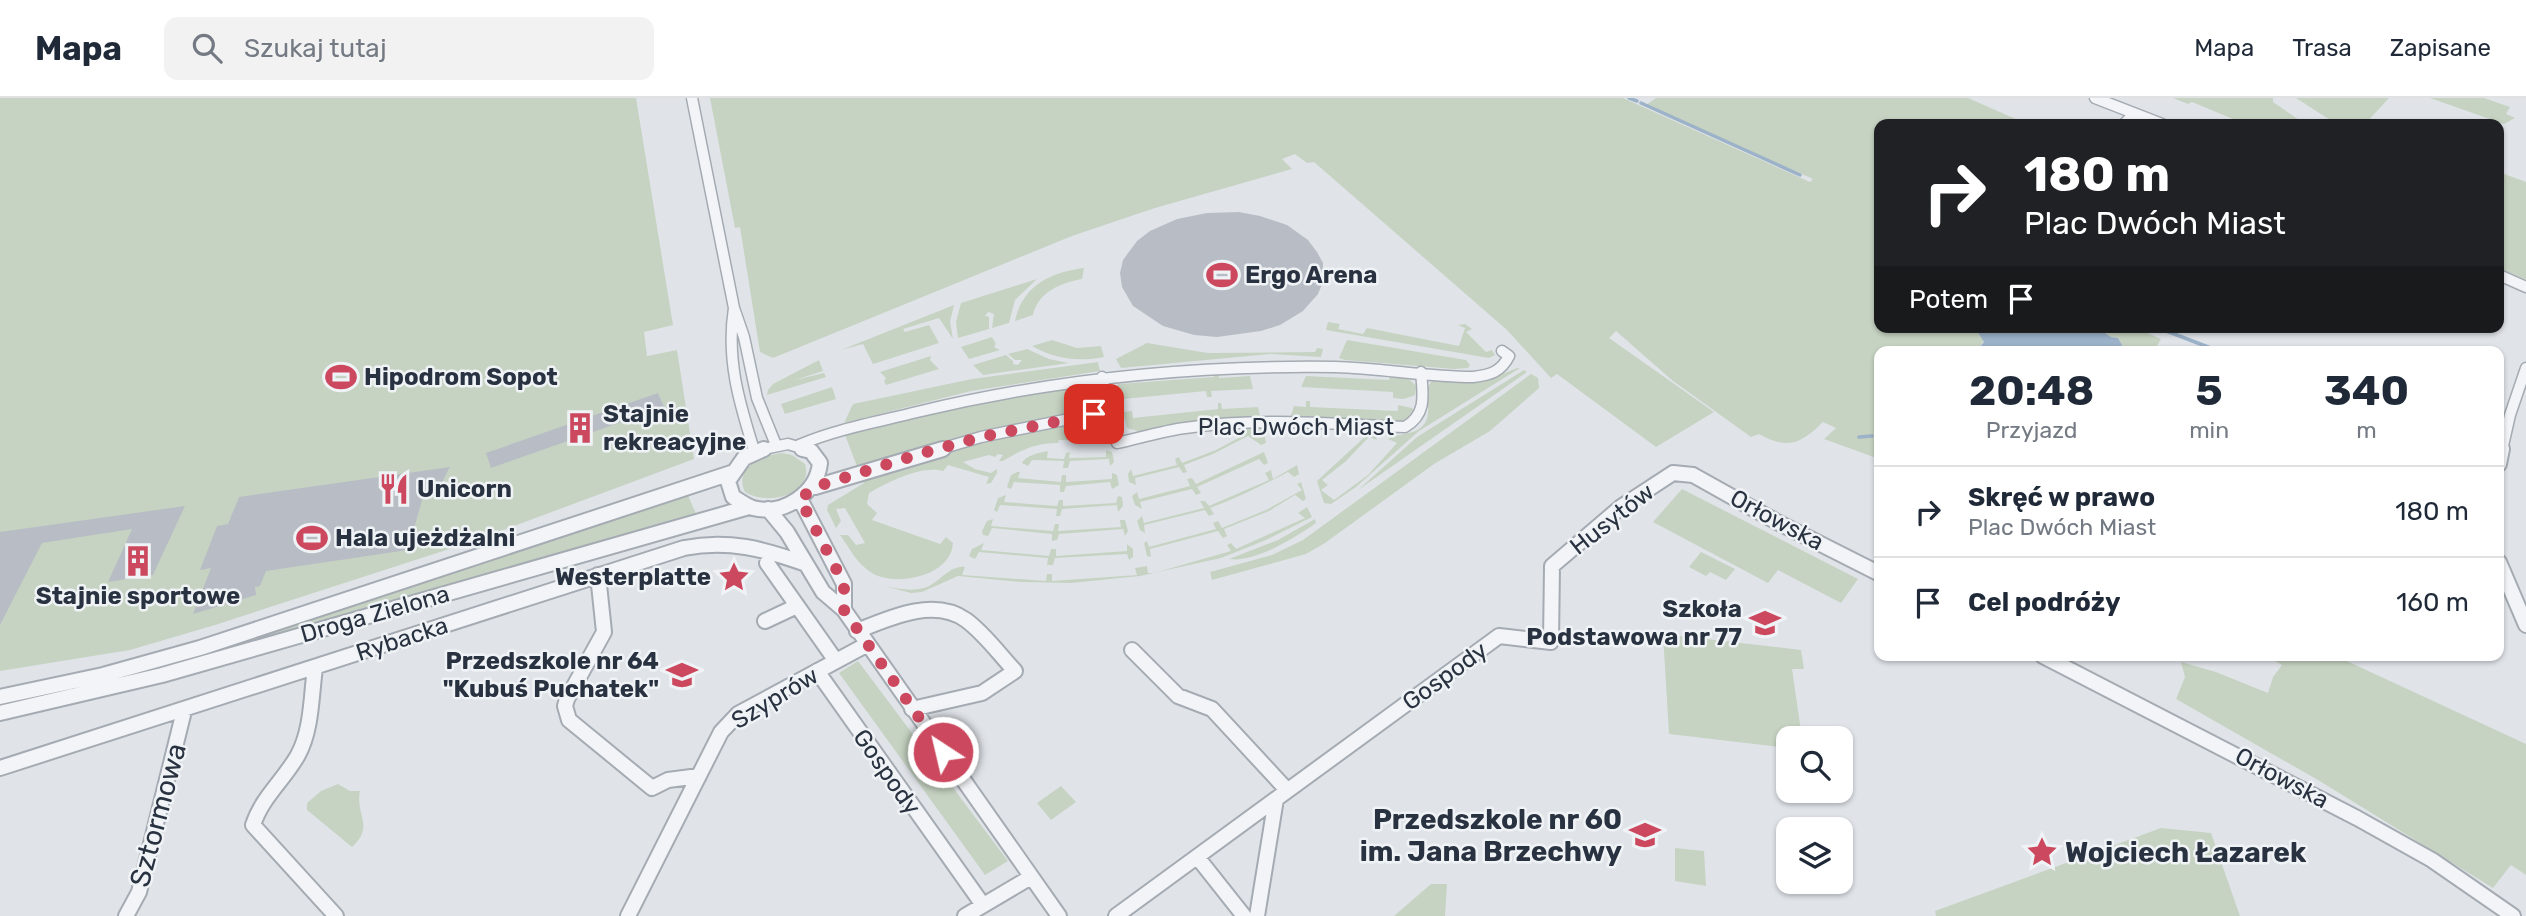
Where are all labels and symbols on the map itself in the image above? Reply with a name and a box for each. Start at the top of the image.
sports icon: Ergo Arena [1205,258,1239,292]
place label: Ergo Arena [1245,261,1377,289]
sports icon: Hipodrom Sopot [324,360,358,394]
place label: Hipodrom Sopot [364,363,558,391]
pin [1064,384,1124,444]
place label: Stajnie rekreacyjne [603,400,746,456]
building icon: Stajnie rekreacyjne [563,411,597,445]
street label: Plac Dwóch Miast [1198,413,1394,441]
restaurant icon: Unicorn [377,472,411,506]
place label: Unicorn [417,475,512,503]
street label: Husytów [1564,478,1660,560]
street label: Orłowska [1725,484,1829,556]
sports icon: Hala ujeżdżalni [295,521,329,555]
place label: Hala ujeżdżalni [335,524,515,552]
building icon: Stajnie sportowe [121,544,155,578]
place icon: Westerplatte [717,560,751,594]
place label: Westerplatte [555,563,711,591]
street label: Droga Zielona [297,579,453,649]
place label: Stajnie sportowe [36,582,240,610]
place label: Szkoła Podstawowa nr 77 [1526,595,1742,651]
school or university icon: Szkoła Podstawowa nr 77 [1748,606,1782,640]
street label: Rybacka [352,611,452,667]
street label: Gospody [1397,636,1493,716]
place label: Przedszkole nr 64 "Kubuś Puchatek" [443,647,659,703]
school or university icon: Przedszkole nr 64 "Kubuś Puchatek" [665,658,699,692]
street label: Szyprów [727,661,823,735]
position arrow [906,715,980,789]
street label: Gospody [847,724,927,820]
street label: Sztormowa [123,740,193,890]
street label: Orłowska [2230,742,2334,814]
place label: Przedszkole nr 60 im. Jana Brzechwy [1360,803,1622,868]
school or university icon: Przedszkole nr 60 im. Jana Brzechwy [1628,818,1662,852]
place icon: Wojciech Łazarek [2025,835,2059,869]
place label: Wojciech Łazarek [2065,836,2307,869]

